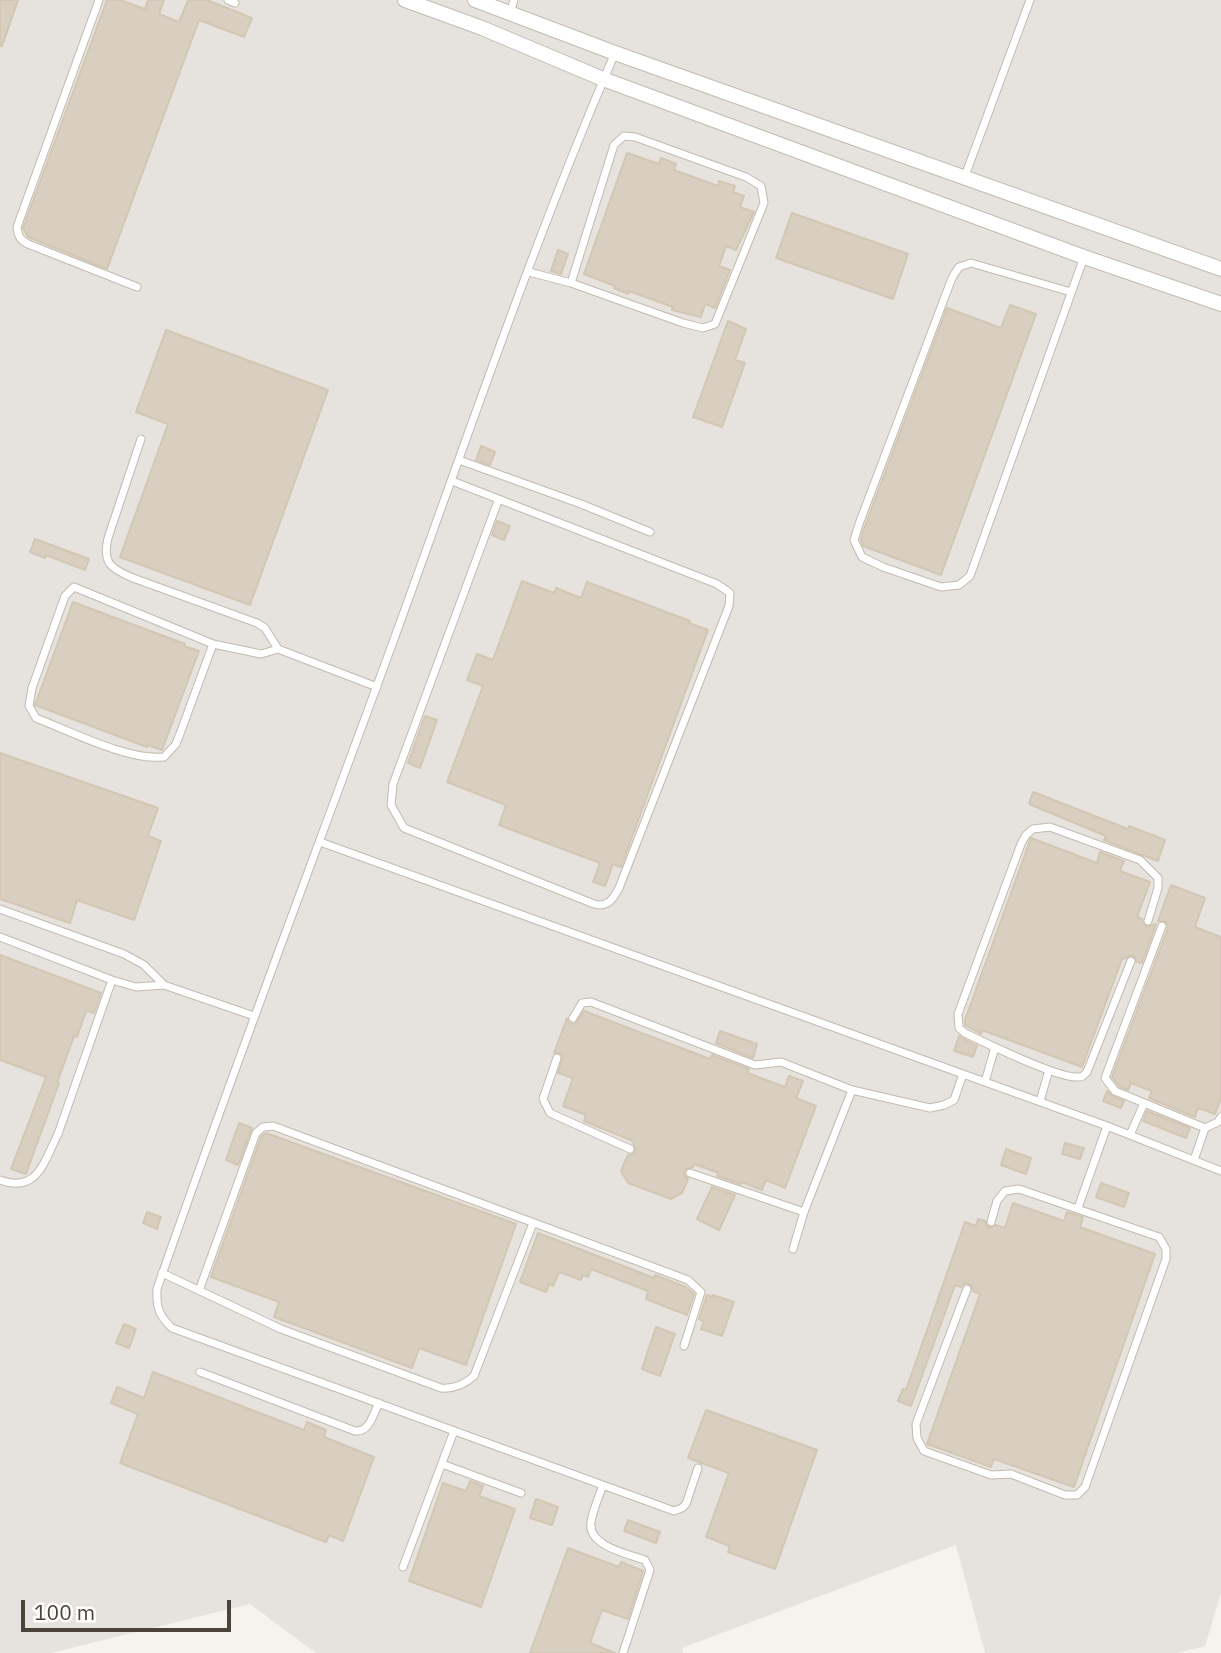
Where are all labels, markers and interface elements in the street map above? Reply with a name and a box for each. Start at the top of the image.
scale bar [24,1586,234,1630]
text: 100 m [34,1598,95,1626]

